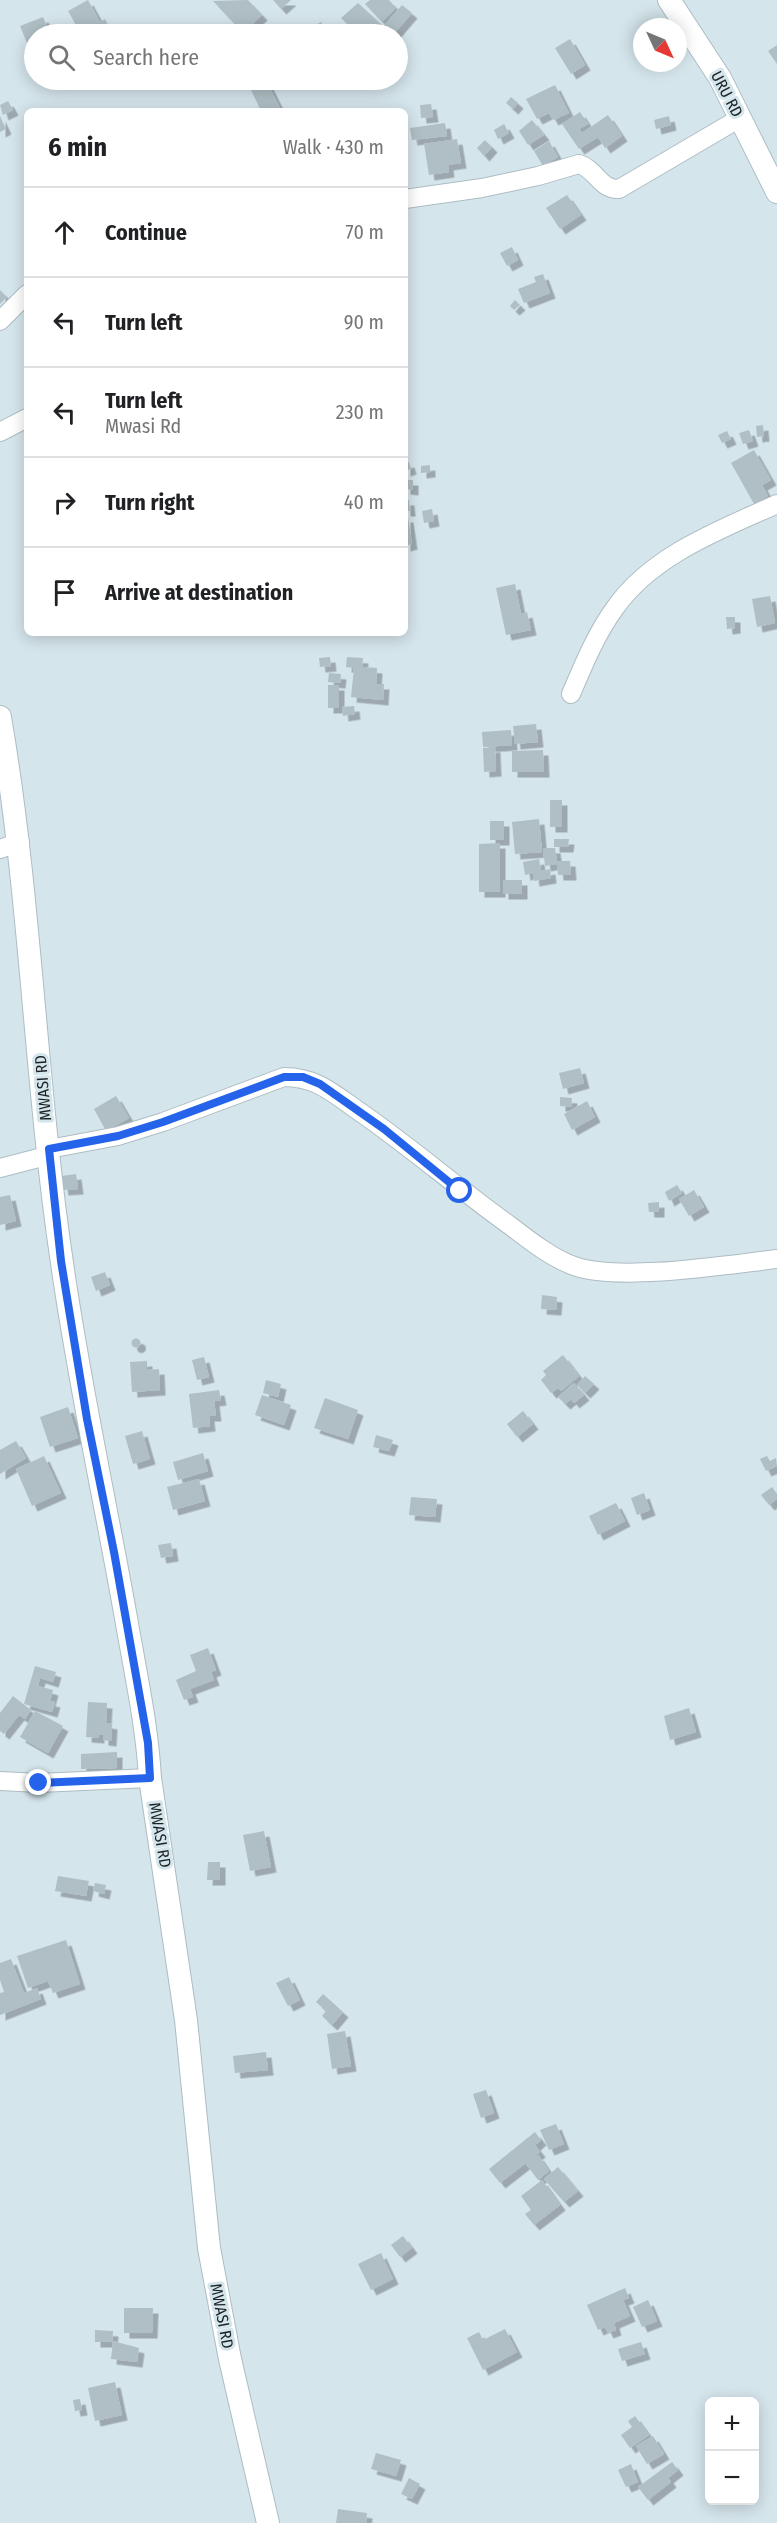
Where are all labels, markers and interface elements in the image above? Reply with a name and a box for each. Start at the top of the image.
north arrow [633,18,687,72]
search box [24,24,408,90]
icon: search [45,41,78,74]
text: Search here [93,44,199,71]
street label: URU RD [707,68,747,120]
text: 6 min [48,132,107,163]
text: Walk · 430 m [283,135,384,159]
icon: ahead [48,216,81,249]
text: Continue [105,219,187,246]
text: 70 m [346,220,384,244]
icon: left [48,306,81,339]
text: Turn left [105,309,183,336]
text: 90 m [344,310,384,334]
text: Turn left [105,387,183,414]
icon: left [48,396,81,429]
text: 230 m [336,400,384,424]
text: Mwasi Rd [105,414,181,438]
icon: right [48,486,81,519]
text: Turn right [105,489,194,516]
text: 40 m [344,490,384,514]
icon: arrive [48,576,81,609]
text: Arrive at destination [105,579,293,606]
street label: MWASI RD [31,1054,55,1122]
route start [446,1177,472,1203]
route end [25,1769,51,1795]
street label: MWASI RD [145,1801,175,1869]
street label: MWASI RD [206,2282,238,2350]
map controls [705,2397,759,2505]
button: + [705,2397,759,2451]
button: − [705,2451,759,2505]

